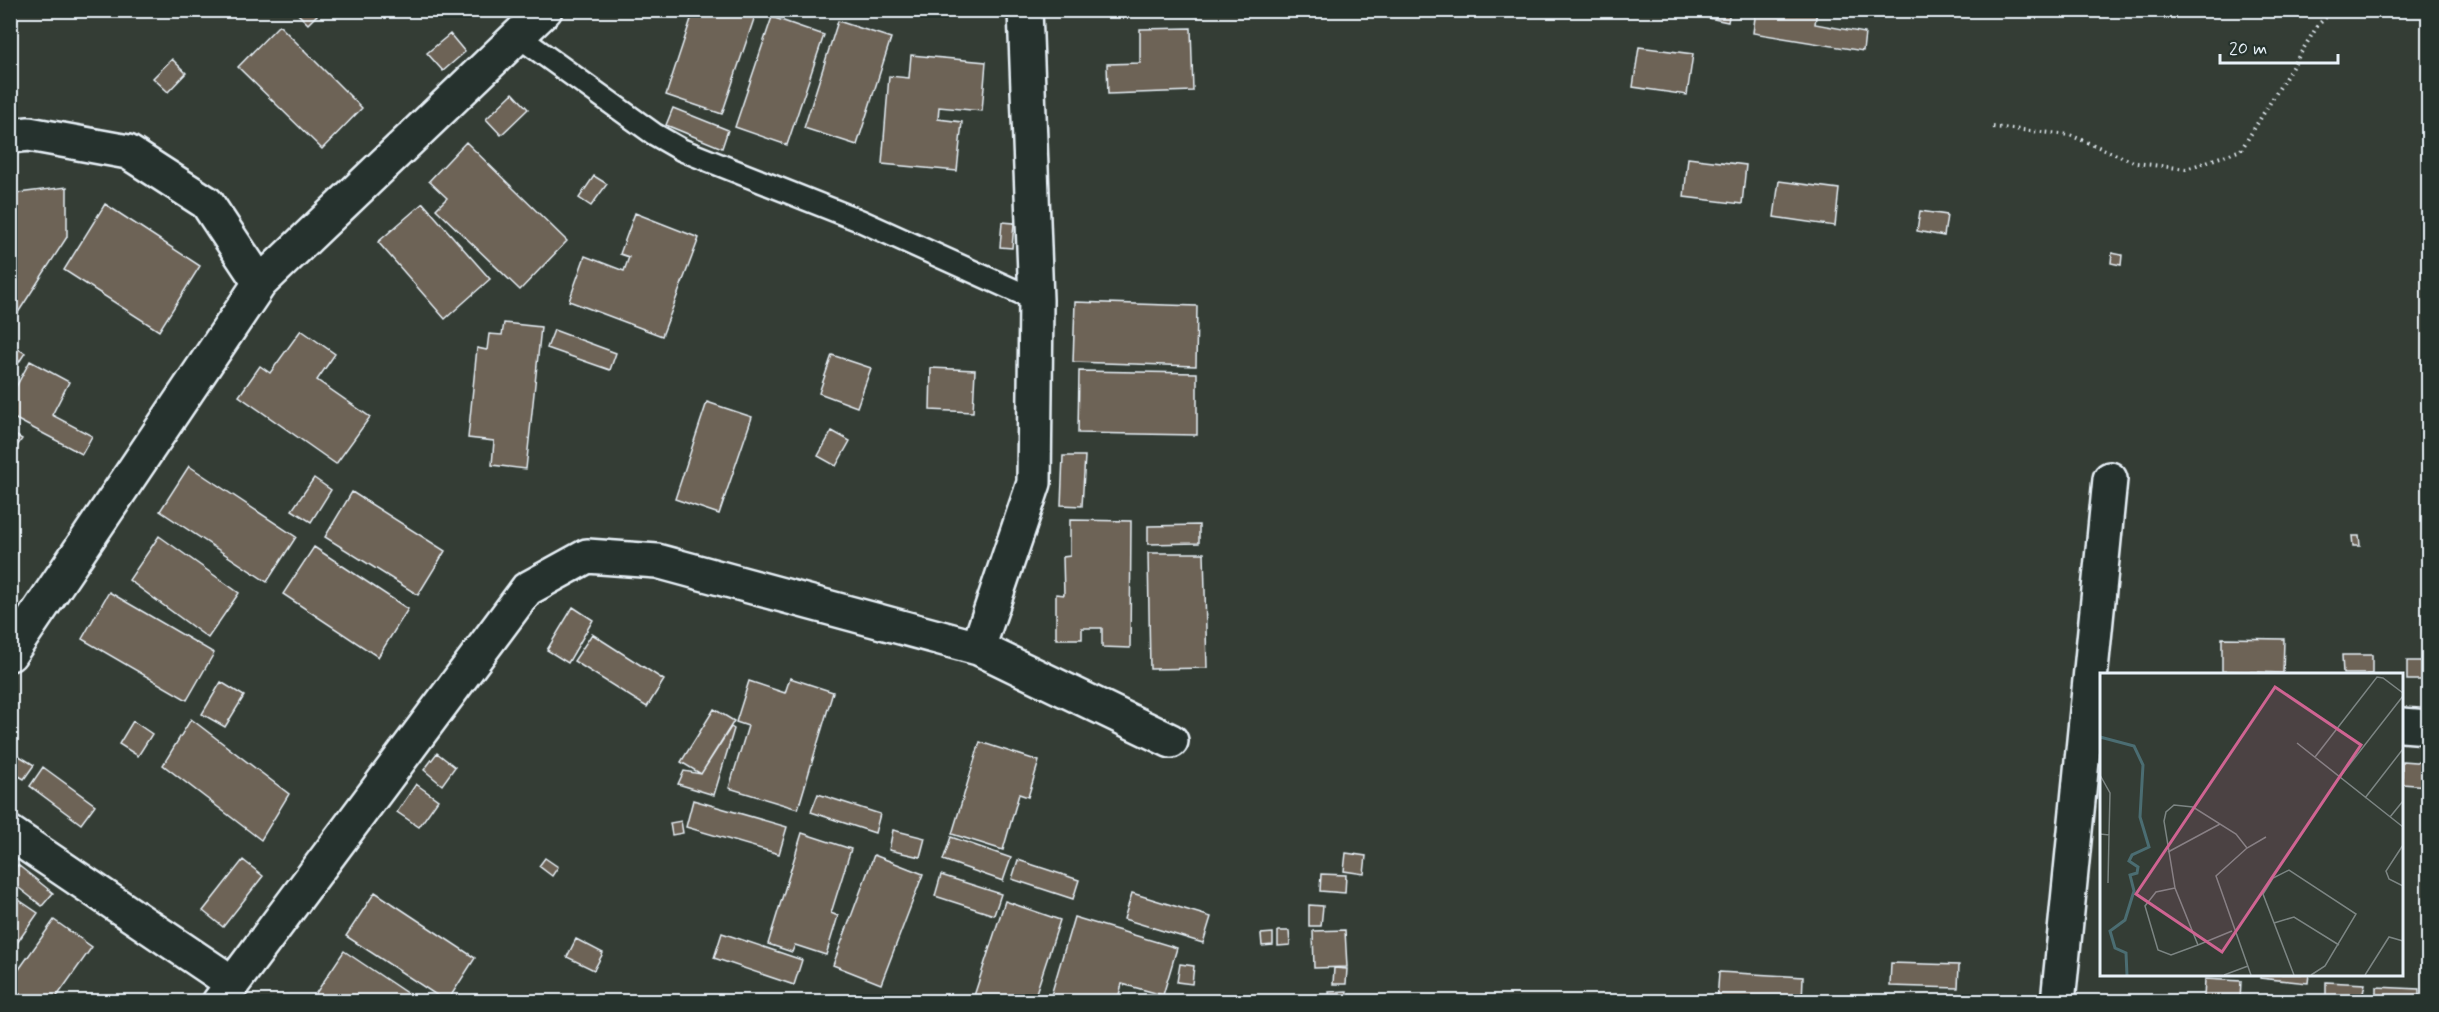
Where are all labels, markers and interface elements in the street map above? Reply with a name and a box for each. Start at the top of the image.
scale bar [2220,27,2338,65]
text: 20 m [2229,37,2267,61]
inset map [2100,673,2403,976]

